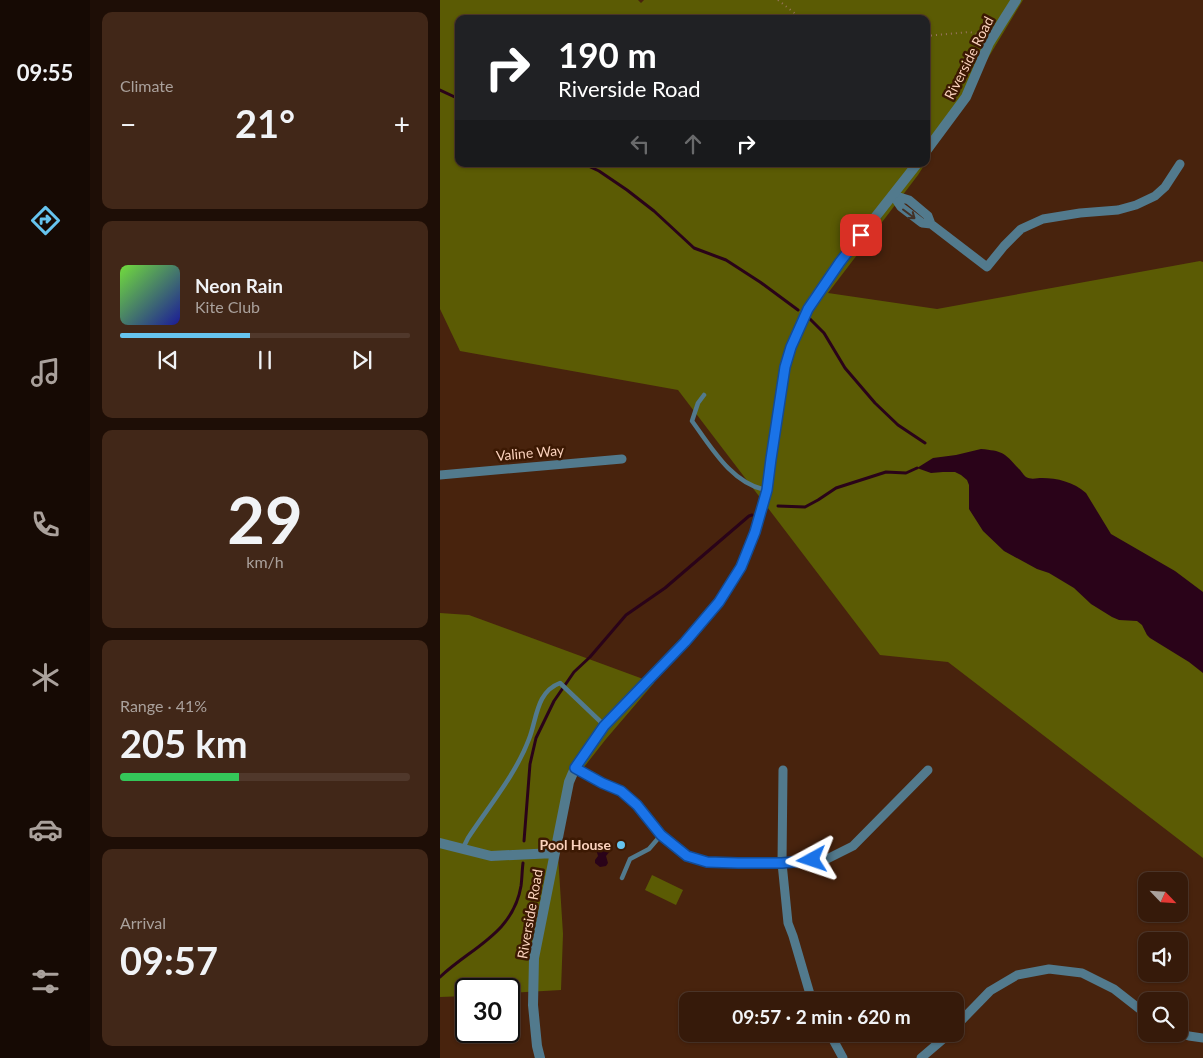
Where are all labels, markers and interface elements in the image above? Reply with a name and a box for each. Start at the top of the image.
street label: Riverside Road [940,13,997,102]
text: 190 m [558,33,657,75]
icon: right [475,35,540,100]
text: 09:55 [17,59,73,86]
text: Riverside Road [558,75,701,102]
text: Climate [120,76,173,95]
text: 21° [235,100,295,146]
text: − [120,107,136,141]
text: + [394,107,410,141]
icon: left [626,130,654,158]
icon: ahead [679,130,707,158]
icon: right [732,130,760,158]
icon: directions [28,203,63,238]
one-way arrow [902,208,915,219]
pin [840,214,882,256]
icon: arrive [847,221,875,249]
text: Neon Rain [195,274,283,297]
text: Kite Club [195,297,260,316]
icon: previous [154,346,182,374]
icon: pause [251,346,279,374]
icon: next [348,346,376,374]
icon: music [28,355,63,390]
street label: Valine Way [495,441,566,464]
text: 29 [227,480,303,558]
icon: phone [28,507,63,542]
text: km/h [246,552,284,571]
icon: climate [28,660,63,695]
text: Range · 41% [120,696,207,715]
text: 205 km [120,720,248,766]
icon: car [28,812,63,847]
position arrow [785,833,837,885]
place label: Pool House [540,836,612,853]
marker: Pool House [615,839,627,851]
street label: Riverside Road [513,868,546,960]
north arrow [1138,872,1188,922]
map controls [1138,872,1188,1042]
text: Arrival [120,913,166,932]
button: sound [1138,932,1188,982]
text: 09:57 [120,937,218,983]
icon: filters [28,964,63,999]
speed limit sign: 30 [455,978,520,1043]
button: search [1138,992,1188,1042]
text: 09:57 · 2 min · 620 m [732,1005,911,1028]

